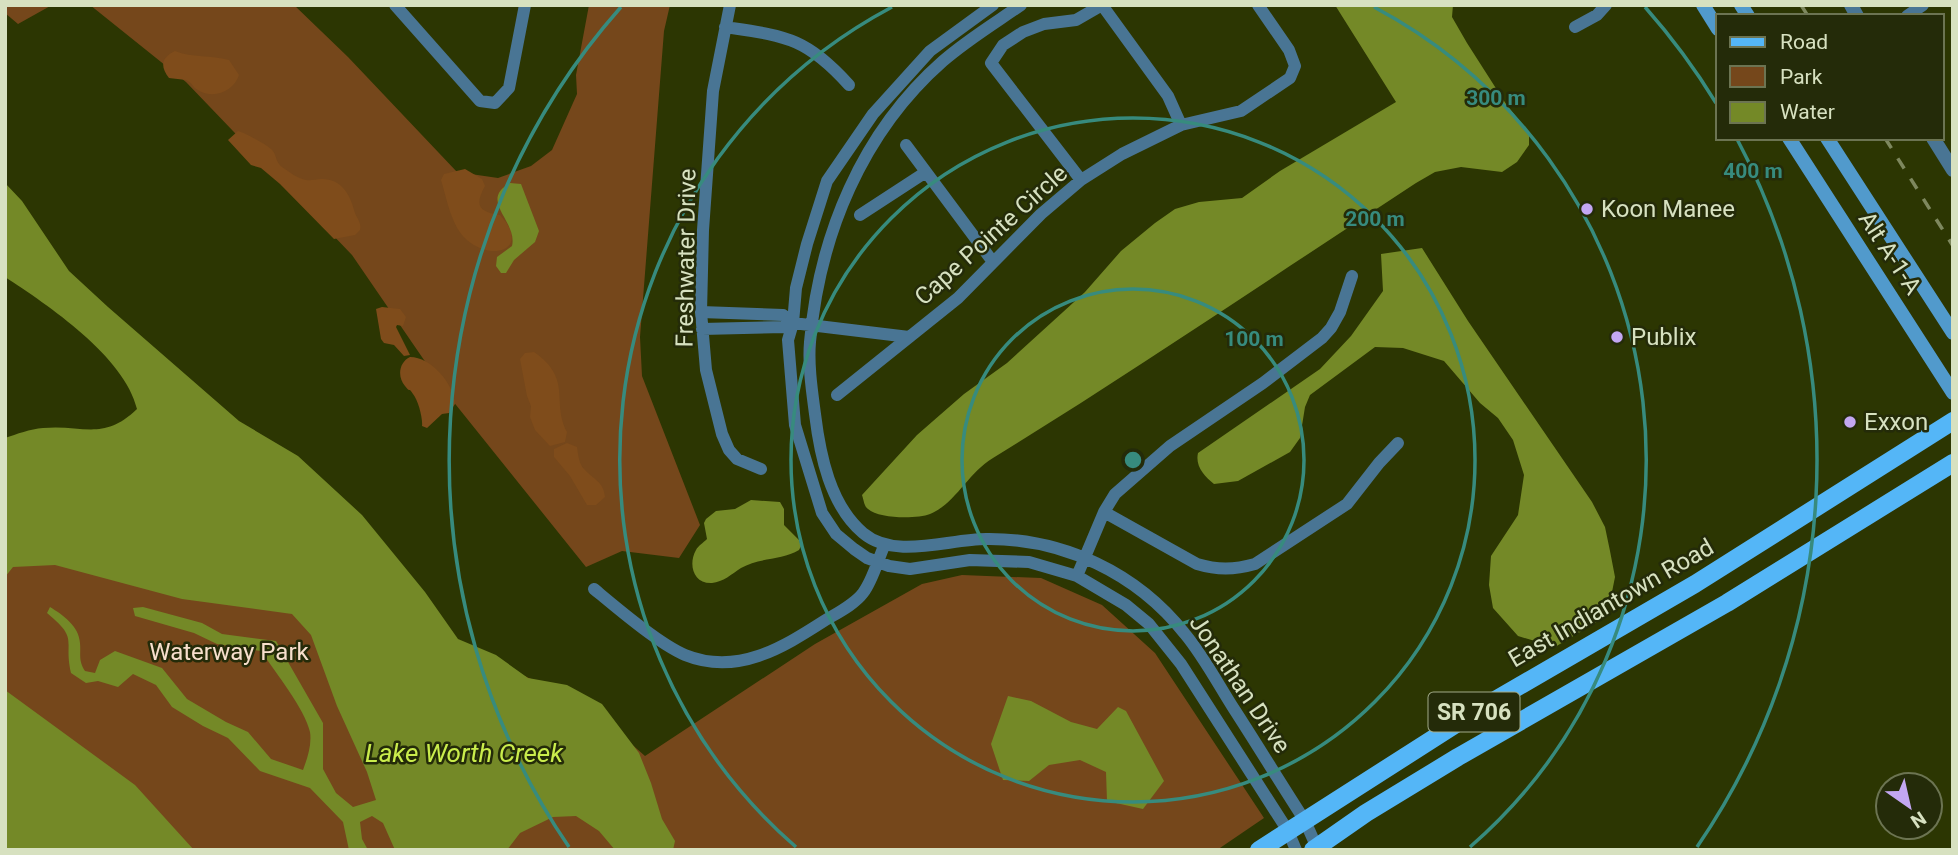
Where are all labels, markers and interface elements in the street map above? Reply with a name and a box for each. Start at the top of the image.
legend [1716,14,1944,140]
text: Road [1780,30,1828,54]
text: Park [1780,65,1823,89]
text: 300 m [1466,86,1526,110]
text: Water [1780,100,1835,124]
street label: Cape Pointe Circle [909,159,1073,311]
text: 400 m [1723,159,1783,183]
street label: Freshwater Drive [670,168,702,348]
place label: Koon Manee [1601,195,1735,223]
marker: Koon Manee [1579,201,1595,217]
street label: Alt A-1-A [1853,206,1927,300]
text: 200 m [1345,207,1405,231]
place label: Publix [1631,323,1697,351]
text: 100 m [1224,327,1284,351]
marker: Publix [1609,329,1625,345]
place label: Exxon [1864,408,1928,436]
marker: Exxon [1842,414,1858,430]
centre of rings [1121,448,1145,472]
street label: East Indiantown Road [1504,533,1718,673]
street label: Jonathan Drive [1184,610,1296,758]
park label: Waterway Park [149,638,310,666]
road number: SR 706 [1428,692,1520,732]
water label: Lake Worth Creek [365,738,564,768]
north arrow [1874,771,1944,841]
text: N [1906,806,1930,833]

